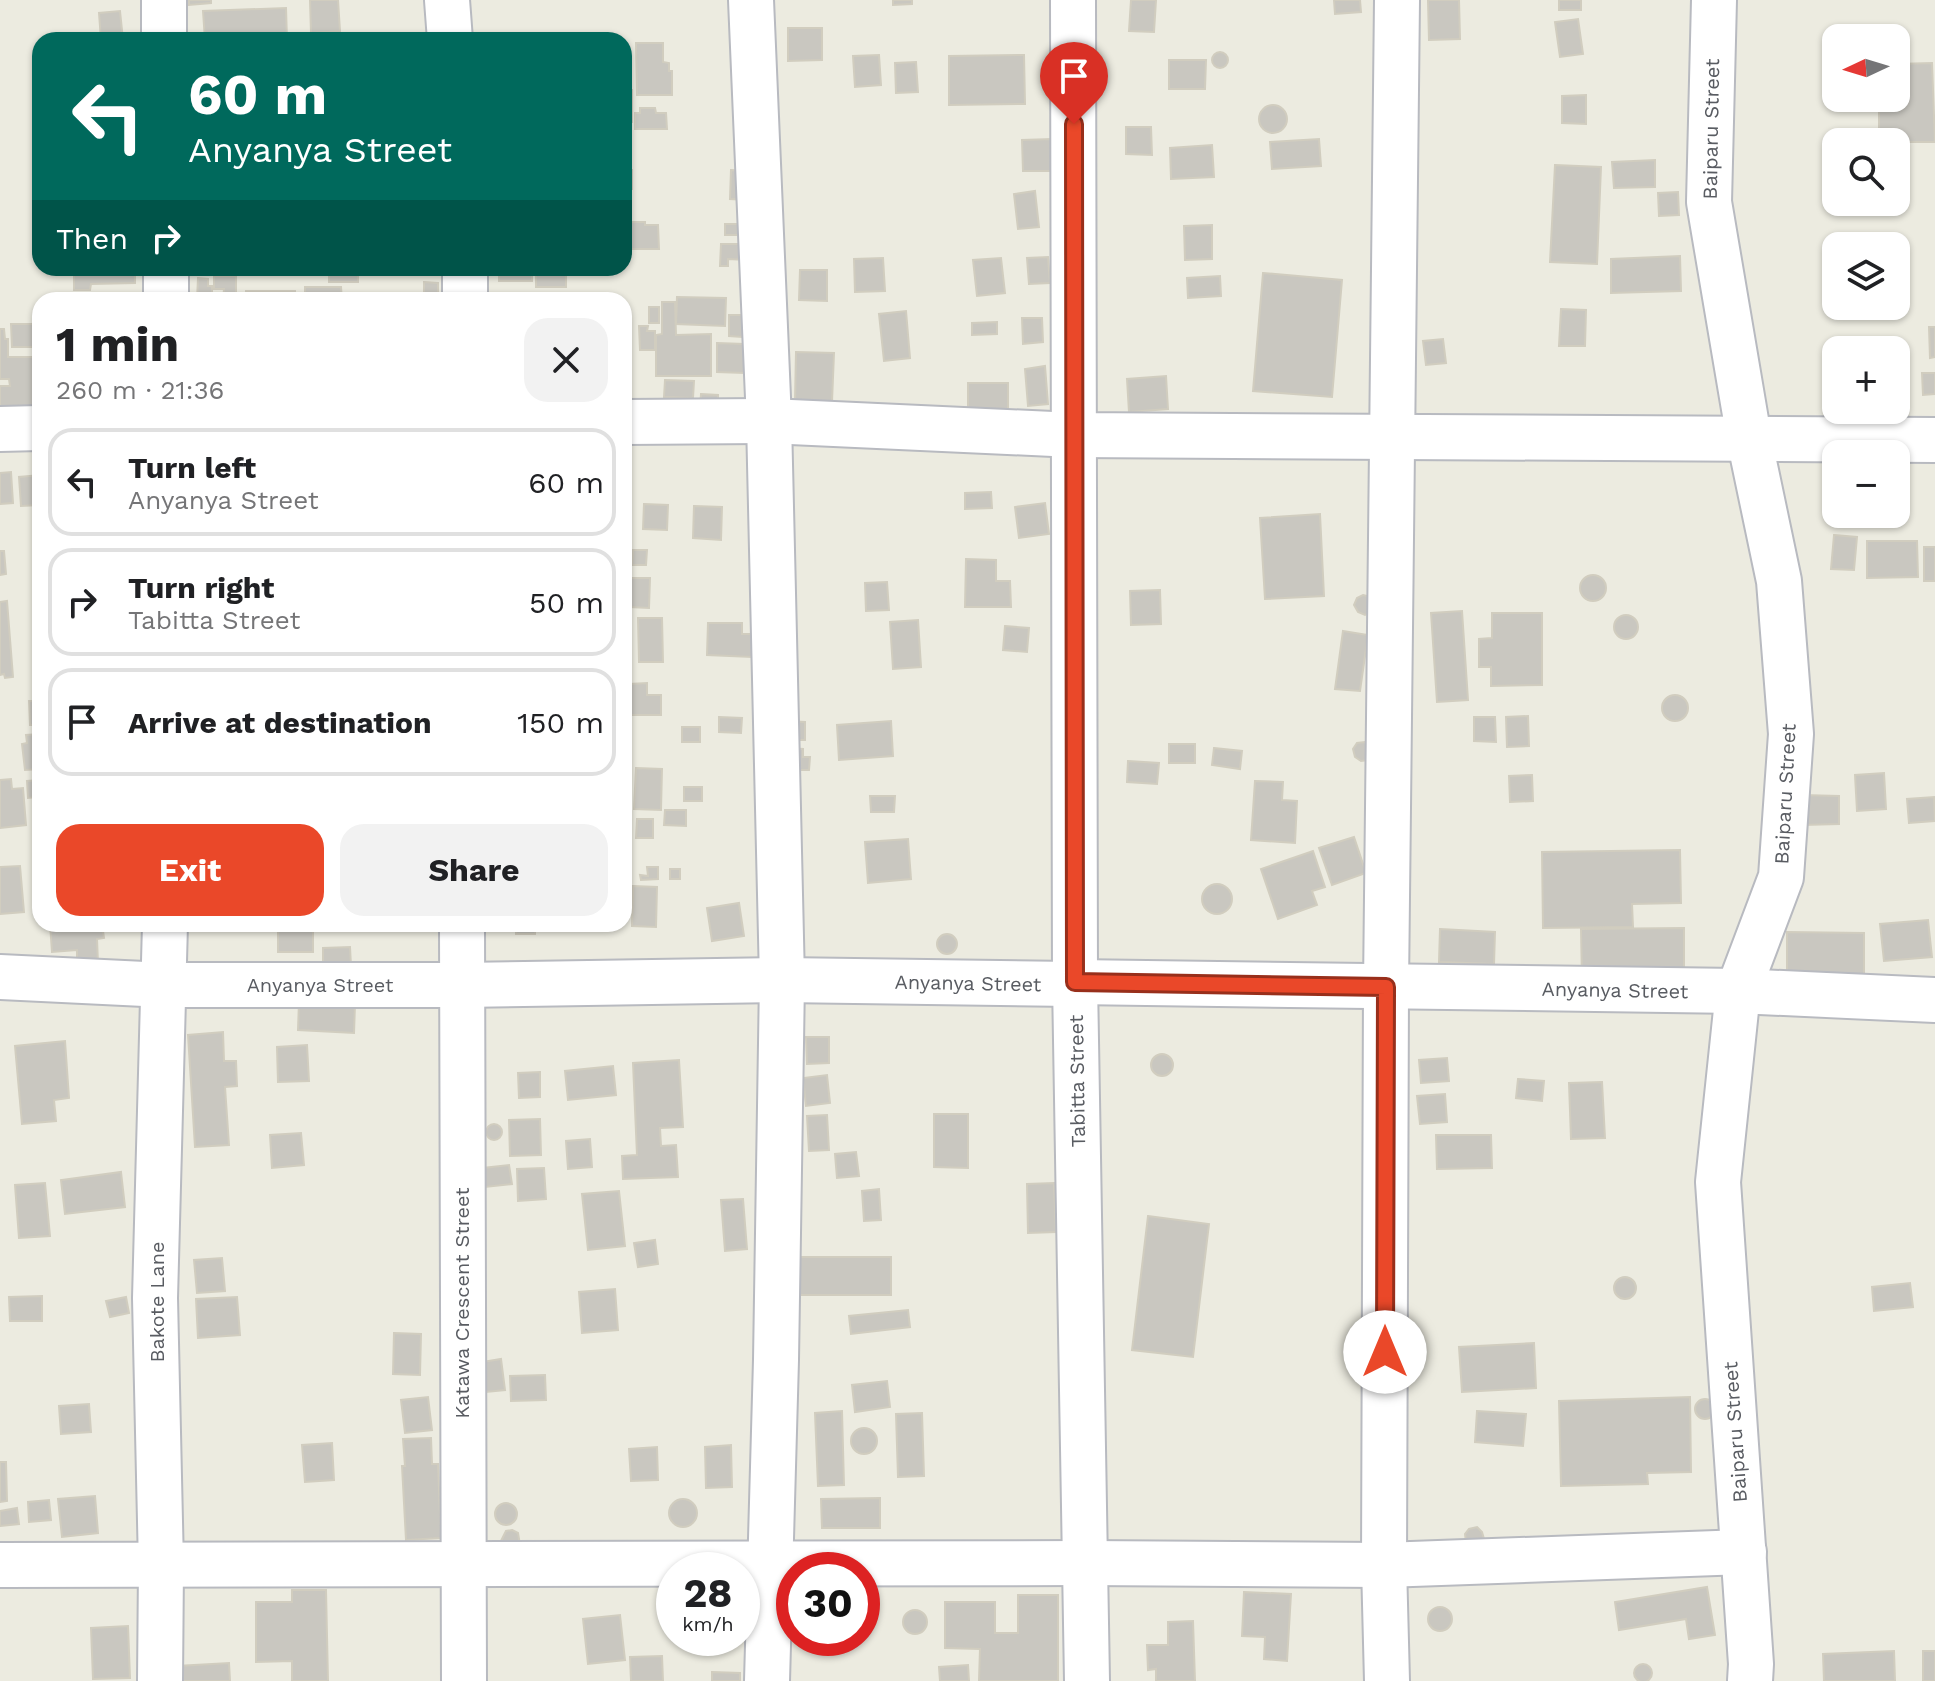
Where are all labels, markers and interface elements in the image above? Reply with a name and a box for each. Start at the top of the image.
north arrow [1822,24,1910,112]
map controls [1822,24,1910,528]
pin [1040,42,1108,124]
icon: arrive [1052,54,1096,98]
street label: Baiparu Street [1698,58,1724,200]
text: 60 m [188,62,327,128]
icon: left [56,64,160,168]
button: search [1822,128,1910,216]
text: Anyanya Street [188,129,452,171]
icon: right [144,216,188,260]
text: Then [56,221,128,256]
button: layers [1822,232,1910,320]
text: 1 min [56,316,179,373]
button: close [524,318,608,402]
button: + [1822,336,1910,424]
text: 260 m · 21:36 [56,375,224,405]
button: − [1822,440,1910,528]
text: Turn left [128,450,256,485]
icon: left [60,460,104,504]
text: 60 m [528,465,604,500]
text: Anyanya Street [128,485,319,515]
text: Turn right [128,570,274,605]
icon: right [60,580,104,624]
text: 50 m [529,585,604,620]
text: Tabitta Street [128,605,300,635]
icon: arrive [60,700,104,744]
text: Arrive at destination [128,705,432,740]
text: 150 m [517,705,604,740]
street label: Baiparu Street [1769,722,1801,865]
button: Exit [56,824,324,916]
button: Share [340,824,608,916]
street label: Anyanya Street [894,970,1042,996]
street label: Anyanya Street [247,973,394,997]
street label: Anyanya Street [1541,977,1689,1003]
street label: Tabitta Street [1064,1014,1090,1148]
street label: Katawa Crescent Street [450,1187,474,1419]
street label: Bakote Lane [145,1241,169,1363]
position arrow [1343,1310,1427,1394]
street label: Baiparu Street [1718,1360,1752,1503]
speed limit sign: 30 [776,1552,880,1656]
text: 28 [684,1570,732,1617]
text: km/h [682,1612,734,1636]

